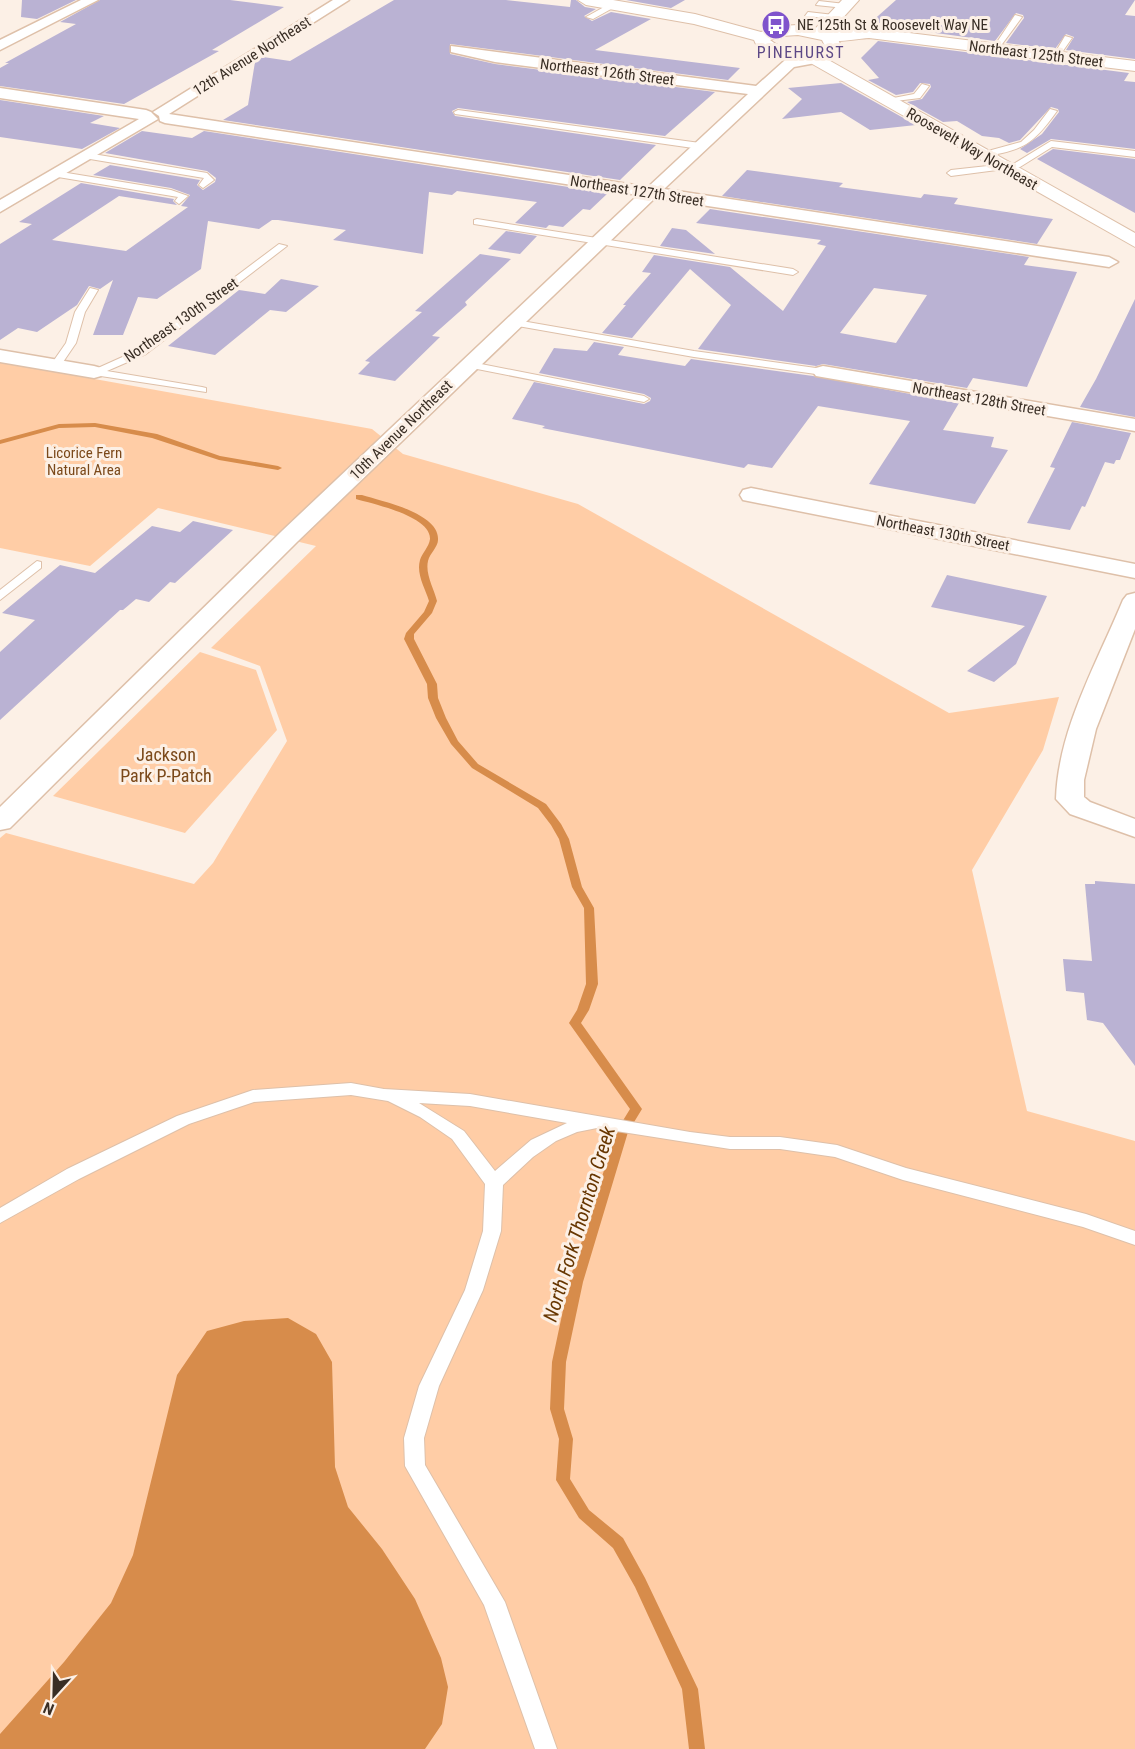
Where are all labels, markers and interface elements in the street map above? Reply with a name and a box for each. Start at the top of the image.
bus stop icon: NE 125th St & Roosevelt Way NE [760,9,792,41]
street label: 12th Avenue Northeast [190,12,314,100]
place label: NE 125th St & Roosevelt Way NE [797,16,988,34]
street label: Northeast 125th Street [968,37,1104,71]
district label: PINEHURST [757,43,845,62]
street label: Northeast 126th Street [539,55,675,89]
street label: Roosevelt Way Northeast [903,104,1041,194]
street label: Northeast 127th Street [569,172,705,210]
street label: Northeast 130th Street [121,274,241,366]
street label: 10th Avenue Northeast [346,376,456,484]
street label: Northeast 128th Street [911,378,1047,420]
park label: Licorice Fern Natural Area [46,444,122,479]
street label: Northeast 130th Street [875,511,1011,555]
park label: Jackson Park P-Patch [120,744,212,786]
water label: North Fork Thornton Creek [538,1122,620,1325]
north arrow [24,1665,84,1725]
text: N [40,1698,57,1719]

